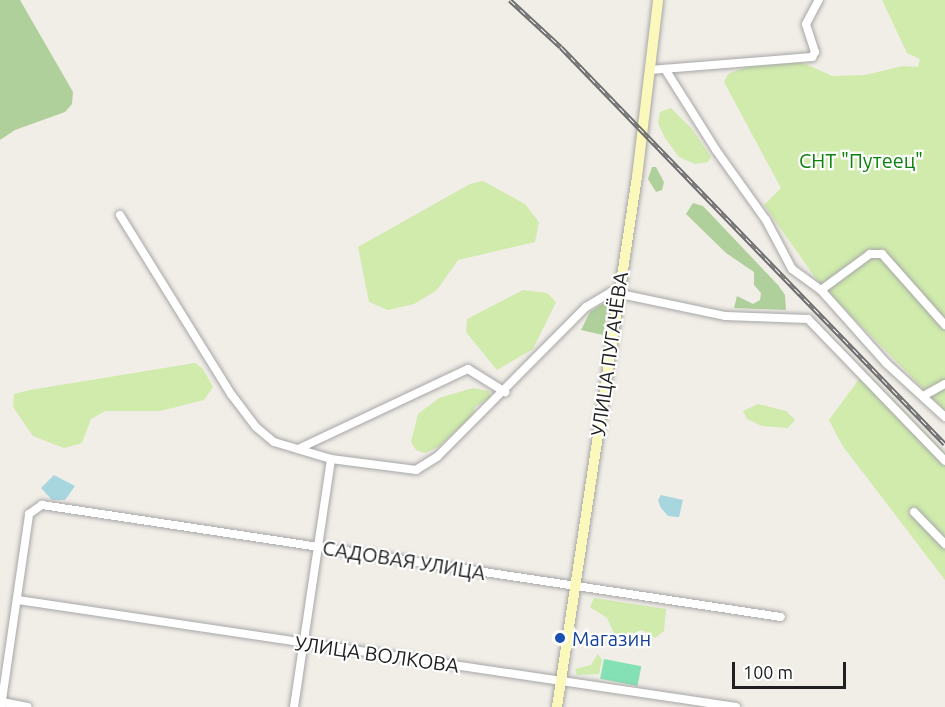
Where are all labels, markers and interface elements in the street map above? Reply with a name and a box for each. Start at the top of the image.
park label: СНТ "Путеец" [799,148,923,172]
street label: УЛИЦА ПУГАЧЁВА [586,270,632,438]
street label: САДОВАЯ УЛИЦА [321,535,487,585]
place label: Магазин [572,626,651,650]
street label: УЛИЦА ВОЛКОВА [293,631,461,677]
marker: Магазин [553,631,567,645]
scale bar [735,650,849,688]
text: 100 m [743,662,793,682]

